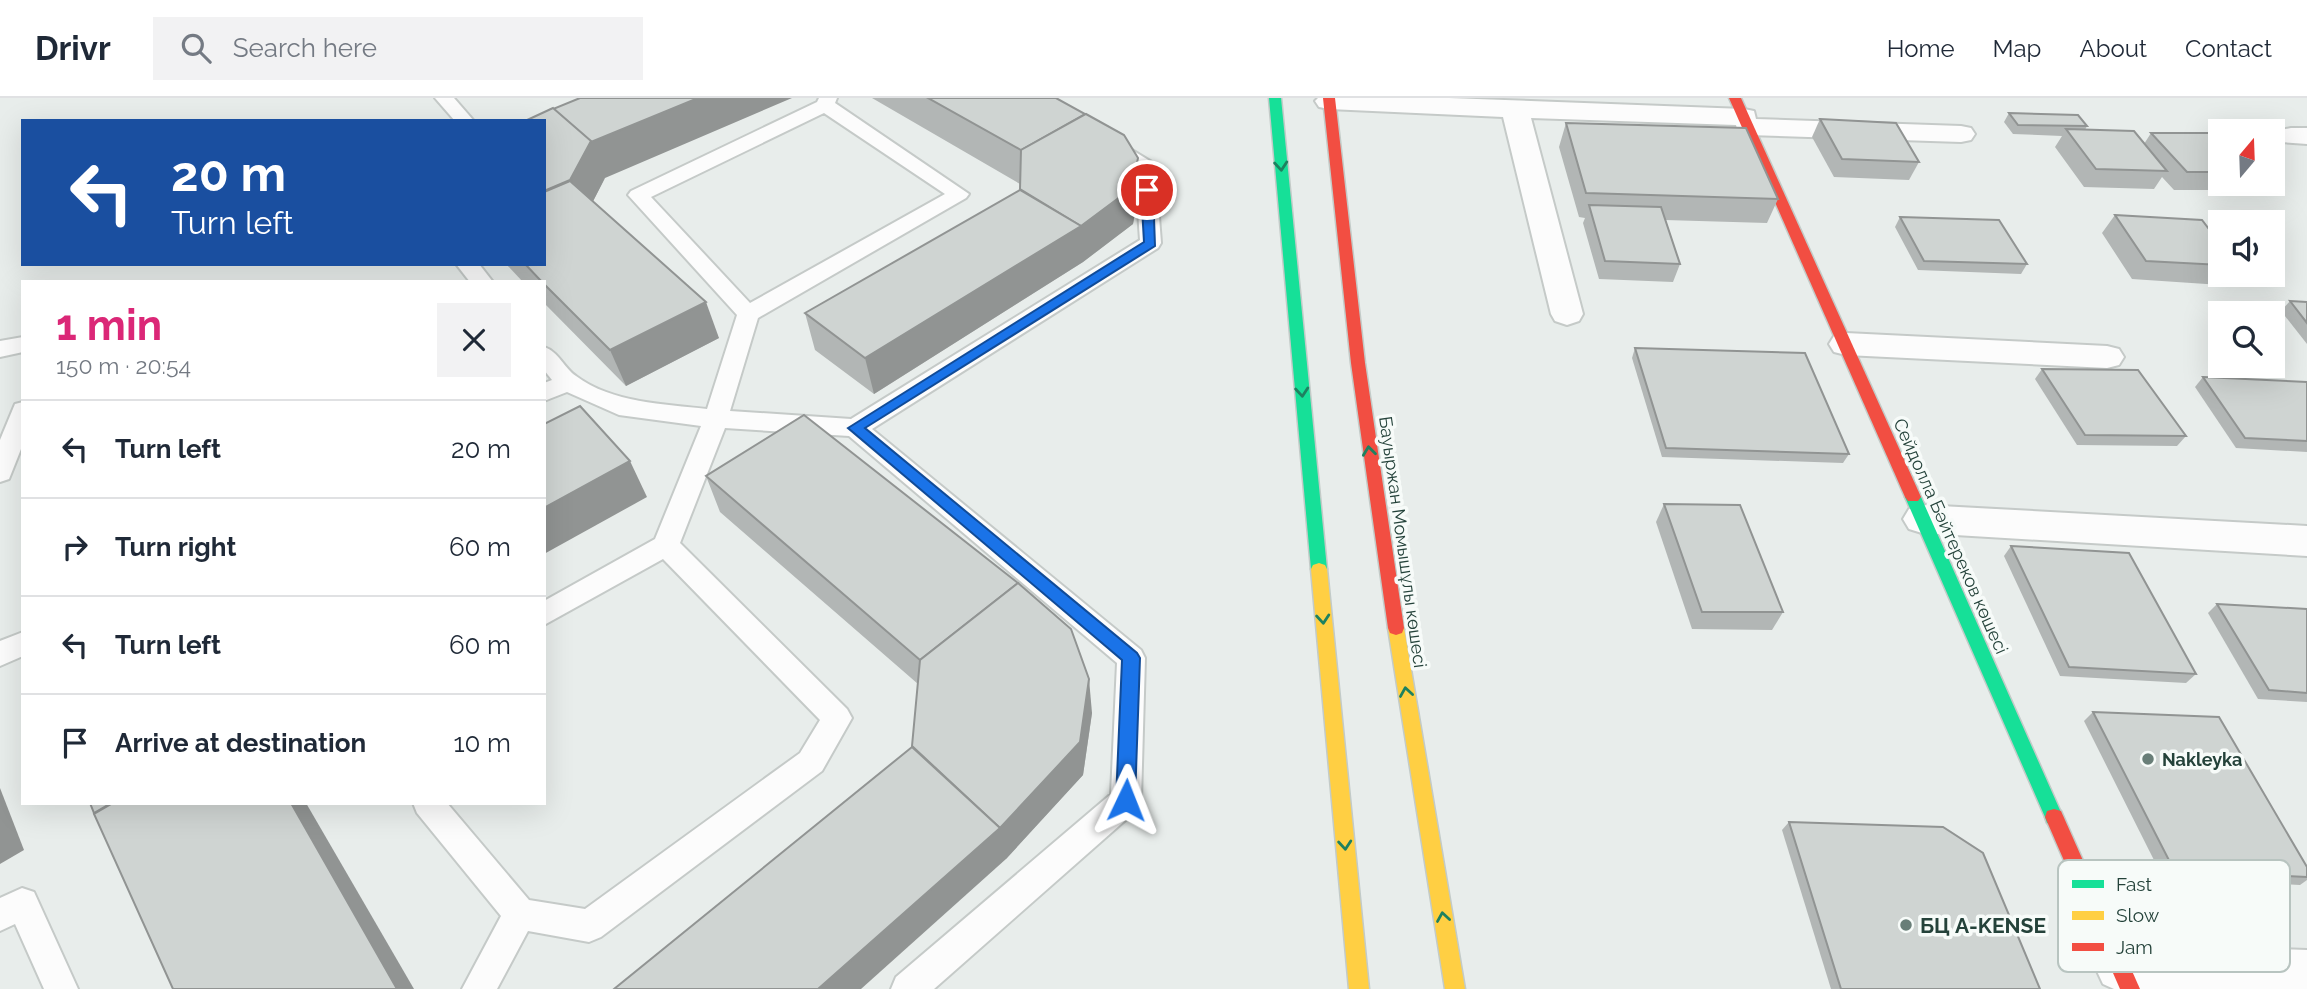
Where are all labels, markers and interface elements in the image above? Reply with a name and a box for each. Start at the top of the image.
search box [153,17,643,80]
text: Drivr [35,29,111,68]
icon: search [177,29,215,67]
text: Search here [233,33,377,63]
text: Home [1887,34,1955,63]
text: Map [1993,34,2041,63]
text: About [2079,34,2147,63]
text: Contact [2185,34,2272,63]
north arrow [2208,119,2286,196]
map controls [2208,119,2285,378]
text: 20 m [171,145,286,202]
icon: left [56,147,147,238]
pin [1117,160,1177,220]
one-way arrow [1273,161,1288,172]
icon: arrive [1128,171,1166,209]
text: Turn left [171,204,293,241]
button: sound [2208,210,2285,287]
text: 1 min [56,301,162,350]
button: search [2208,301,2285,378]
button: close [437,303,511,377]
text: 150 m · 20:54 [56,352,191,379]
one-way arrow [1294,387,1309,398]
street label: Бауыржан Момышұлы көшесі [1375,415,1431,669]
street label: Сейдолла Бәйтереков көшесі [1889,415,2013,657]
icon: left [56,430,94,468]
text: Turn left [115,434,221,464]
text: 20 m [451,434,511,464]
one-way arrow [1362,445,1377,456]
icon: right [56,528,94,566]
text: Turn right [115,532,236,562]
text: 60 m [449,532,511,562]
one-way arrow [1316,613,1331,625]
icon: left [56,626,94,664]
text: Turn left [115,630,221,660]
text: 60 m [449,630,511,660]
one-way arrow [1399,686,1414,698]
icon: arrive [56,724,94,762]
text: Arrive at destination [115,728,366,758]
text: 10 m [453,728,511,758]
place label: Nakleyka [2162,749,2242,770]
marker: Nakleyka [2140,751,2156,767]
position arrow [1089,763,1163,837]
one-way arrow [1337,840,1352,851]
legend [2058,860,2290,972]
text: Fast [2116,873,2152,895]
text: Slow [2116,904,2160,926]
one-way arrow [1436,911,1451,923]
place label: БЦ A-KENSE [1920,913,2046,938]
marker: БЦ A-KENSE [1898,917,1914,933]
text: Jam [2116,936,2153,958]

